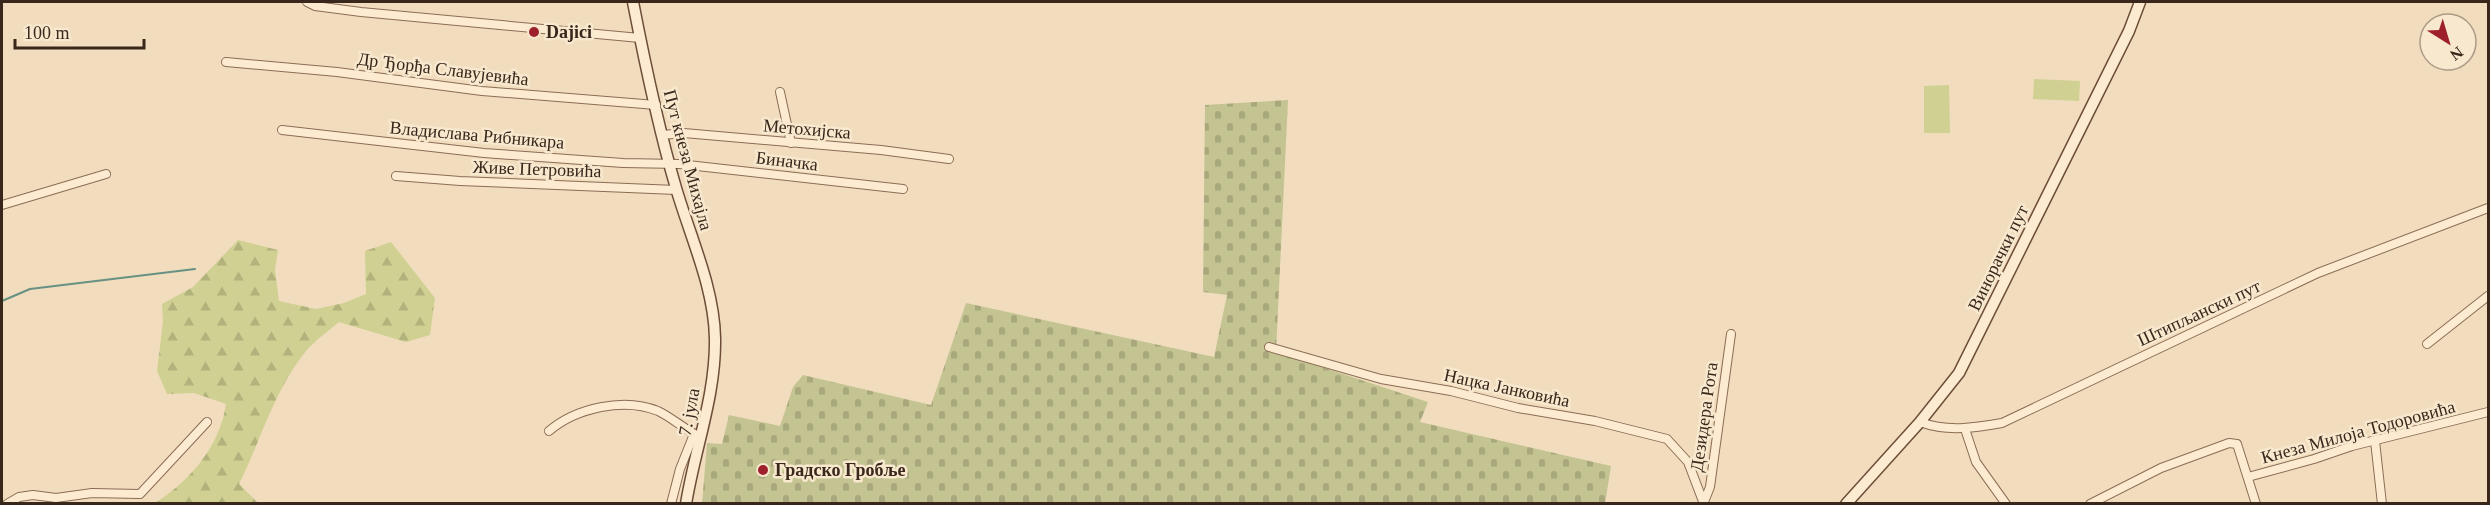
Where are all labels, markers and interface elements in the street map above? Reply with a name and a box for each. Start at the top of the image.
scale bar [15,12,144,50]
north arrow [2418,12,2478,72]
place label: Dajici [546,22,592,42]
text: 100 m [24,23,70,43]
marker: Dajici [527,25,541,39]
text: N [2447,43,2466,64]
street label: Др Ђорђа Славујевића [356,49,530,89]
street label: Пут кнеза Михајла [660,87,716,233]
street label: Метохијска [762,115,852,143]
street label: Владислава Рибникара [389,117,565,153]
street label: Биначка [755,147,819,175]
street label: Живе Петровића [472,157,602,181]
street label: Винорачки пут [1964,202,2032,314]
street label: Штипљански пут [2134,276,2264,350]
street label: Дезидера Рота [1686,361,1722,473]
street label: Нацка Јанковића [1442,365,1572,411]
street label: 7. јула [675,386,703,438]
street label: Кнеза Милоја Тодоровића [2259,396,2457,468]
place label: Градско Гробље [775,460,905,480]
marker: Градско Гробље [756,463,770,477]

